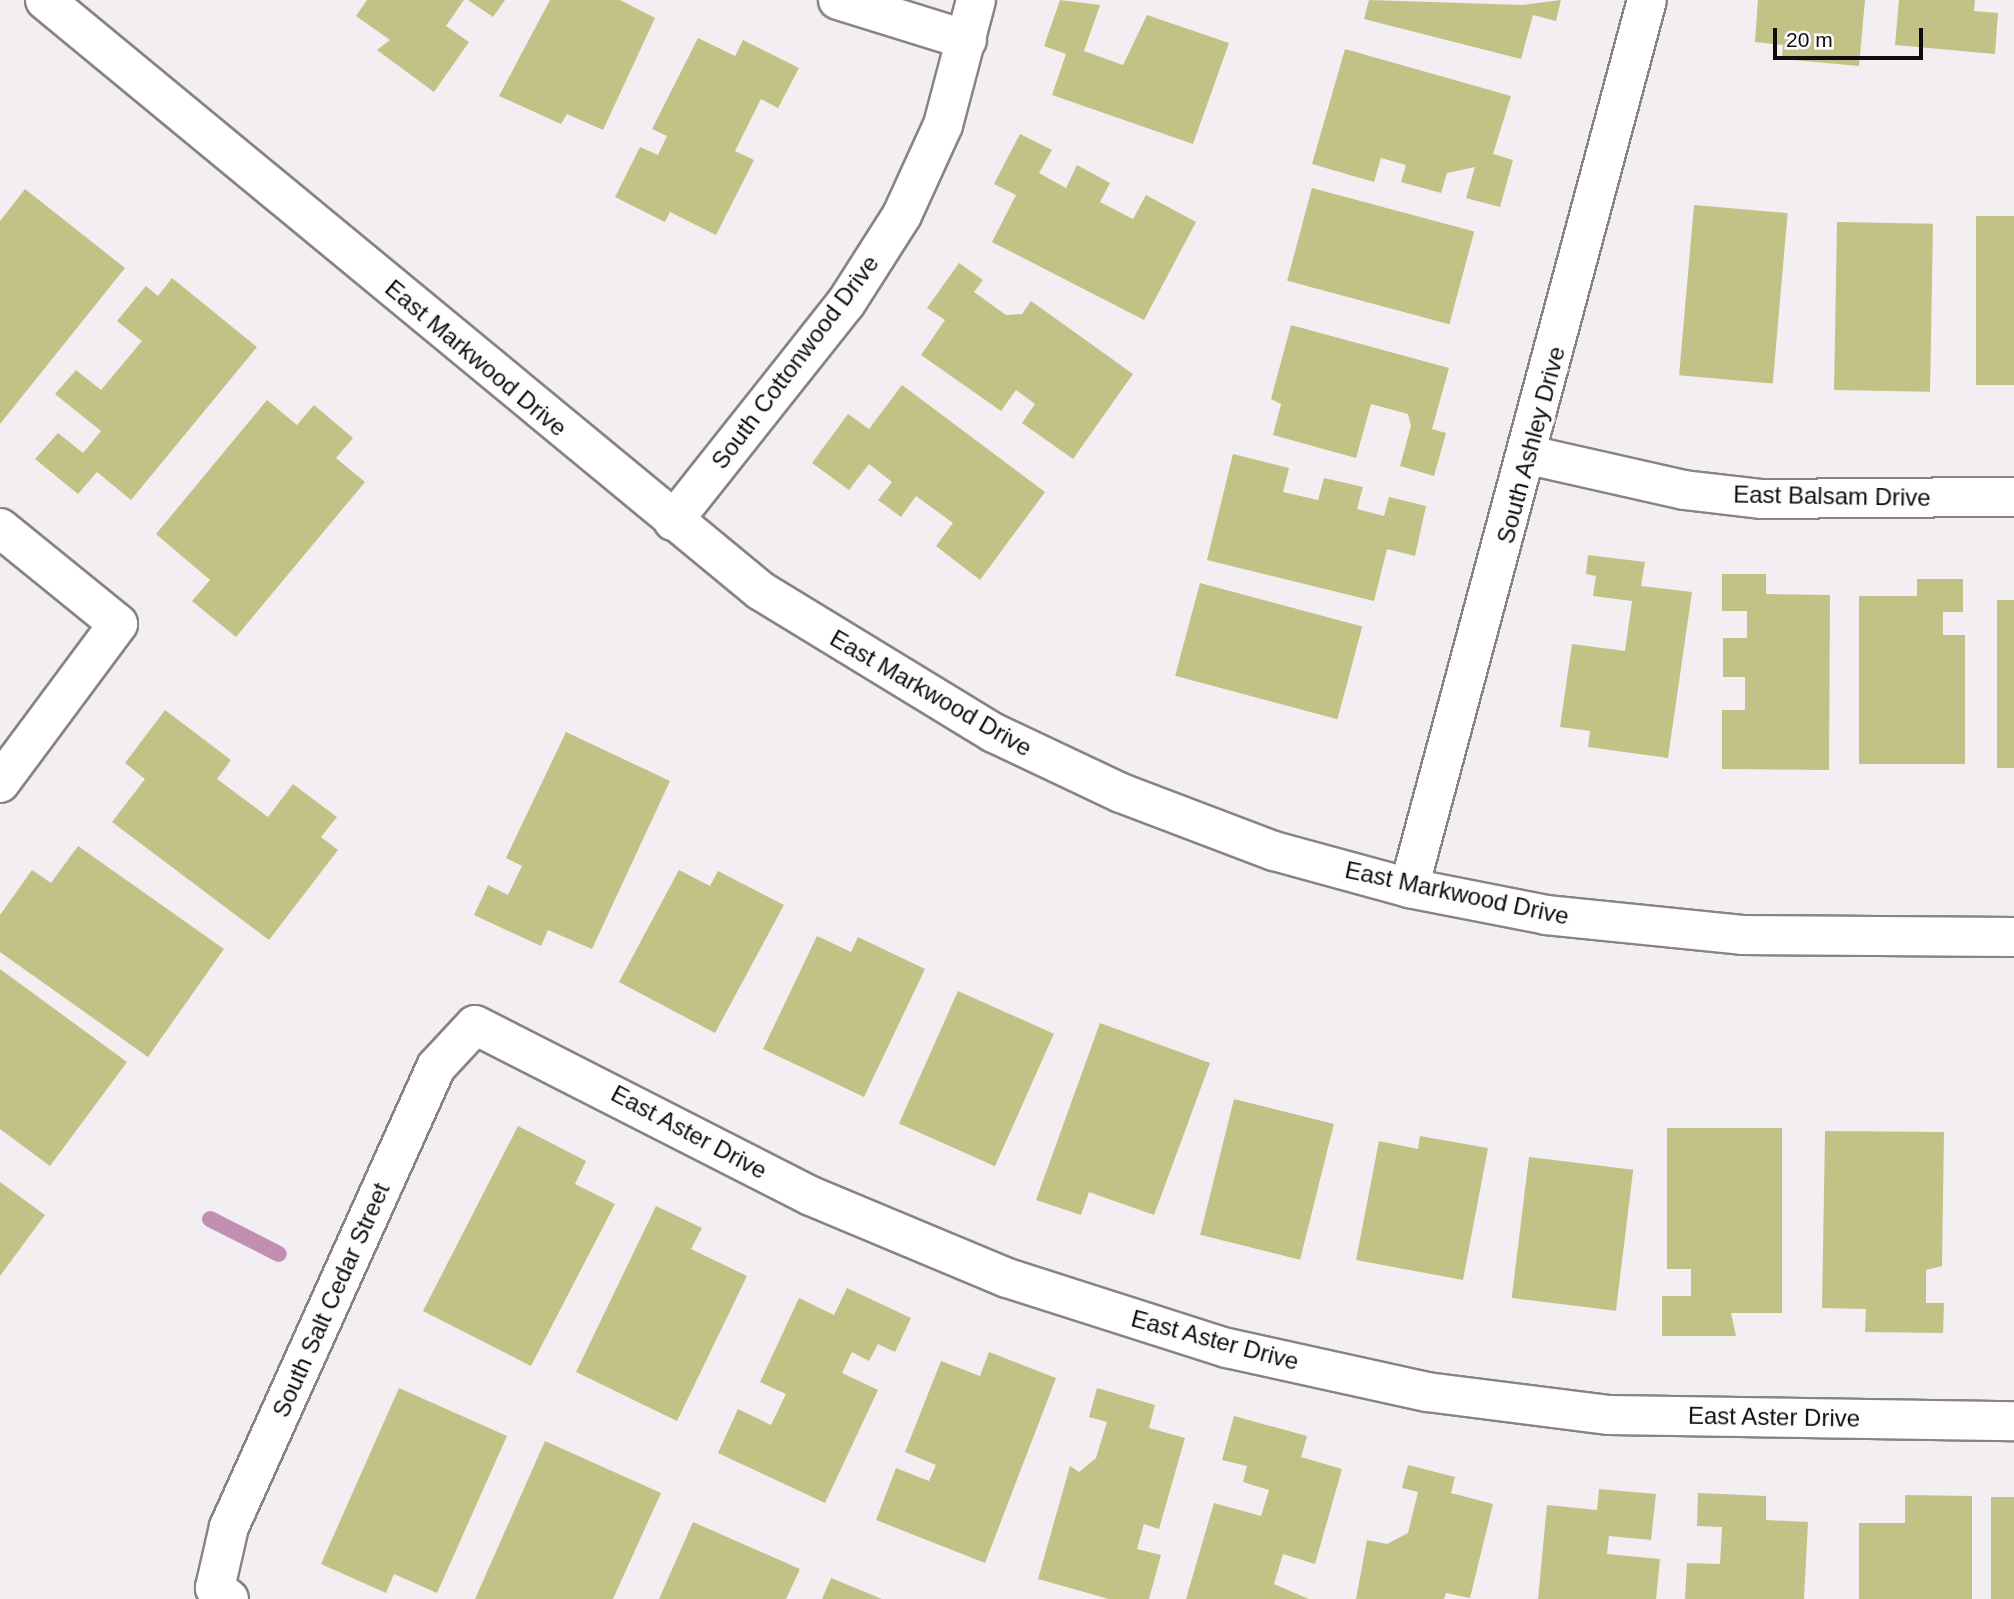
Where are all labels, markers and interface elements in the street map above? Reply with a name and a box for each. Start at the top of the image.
scale bar [1776,14,1926,58]
text: 20 m [1786,28,1833,51]
street label: South Cottonwood Drive [705,249,885,475]
street label: East Markwood Drive [379,274,573,442]
street label: South Ashley Drive [1491,343,1571,547]
street label: East Balsam Drive [1733,480,1931,512]
street label: East Markwood Drive [825,624,1037,762]
street label: East Markwood Drive [1342,855,1572,931]
street label: East Aster Drive [606,1079,772,1185]
street label: South Salt Cedar Street [266,1178,396,1422]
street label: East Aster Drive [1128,1304,1302,1376]
street label: East Aster Drive [1687,1401,1861,1433]

